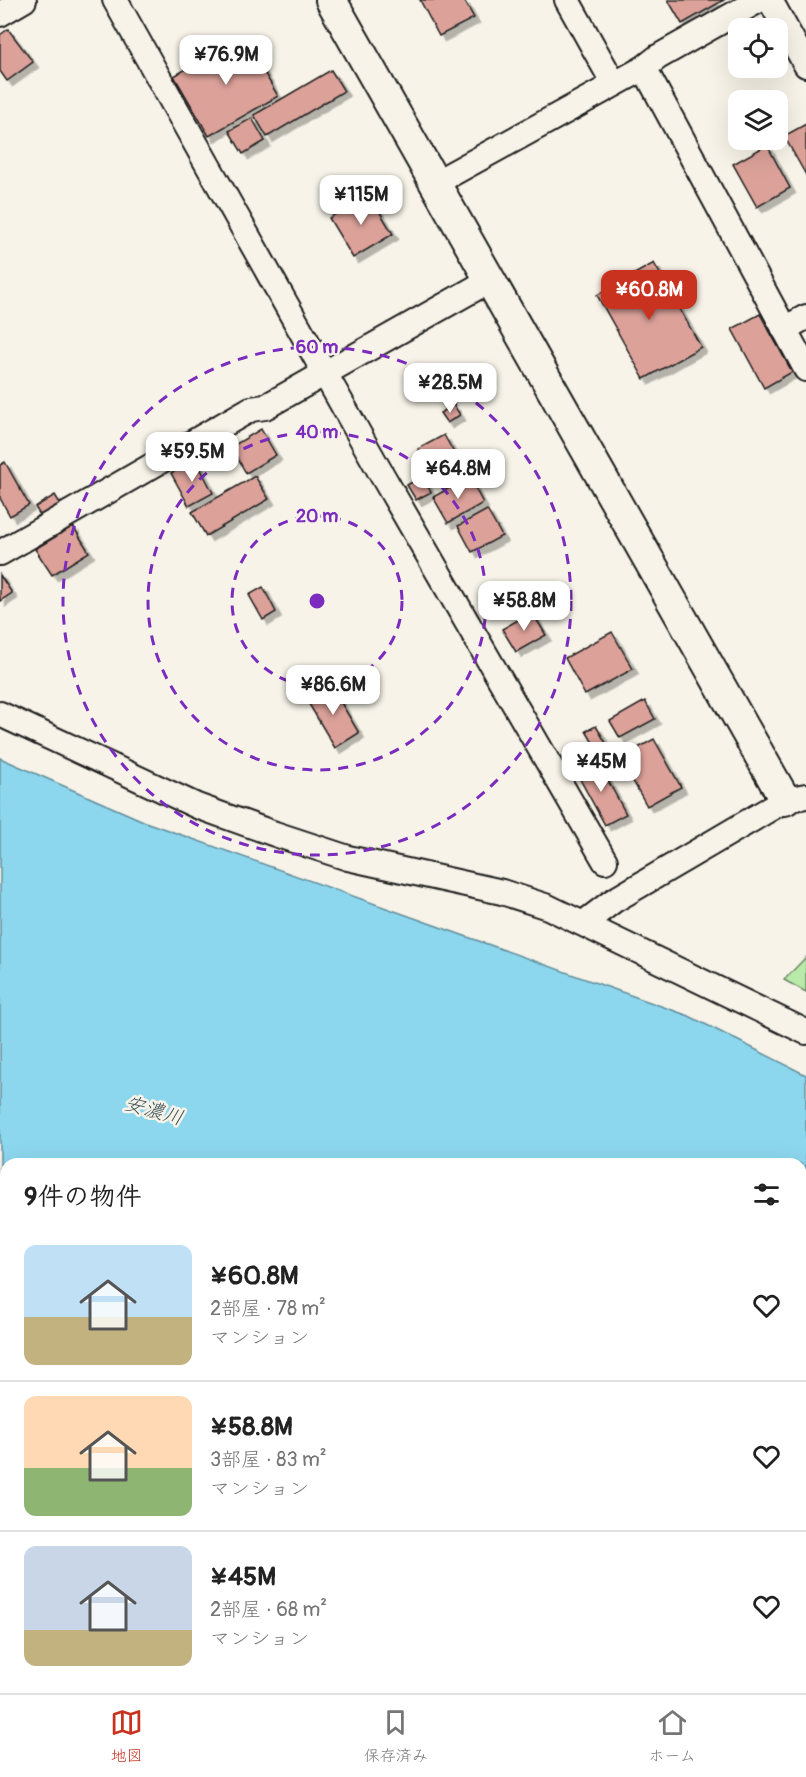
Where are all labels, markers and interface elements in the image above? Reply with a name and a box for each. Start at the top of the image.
map controls [728,18,788,150]
button: locate [728,18,788,78]
pin: ¥76.9M [177,35,275,86]
text: ¥76.9M [193,42,259,67]
button: layers [728,90,788,150]
pin: ¥115M [319,175,403,226]
text: ¥115M [334,182,388,207]
pin: ¥60.8M [600,270,698,321]
text: ¥60.8M [615,277,683,302]
text: 60 m [296,336,338,359]
pin: ¥28.5M [401,363,499,414]
text: ¥28.5M [418,370,482,395]
text: 40 m [296,421,338,444]
pin: ¥59.5M [143,432,241,483]
text: ¥59.5M [160,439,224,464]
pin: ¥64.8M [409,449,507,500]
text: ¥64.8M [425,456,491,481]
text: 20 m [296,505,338,528]
pin: ¥58.8M [475,581,573,632]
text: ¥58.8M [492,588,556,613]
centre of rings [307,591,327,611]
pin: ¥86.6M [284,665,382,716]
text: ¥86.6M [300,672,366,697]
pin: ¥45M [565,742,637,793]
text: ¥45M [576,749,626,774]
water label: 安濃川 [122,1090,186,1131]
icon: filters [750,1178,783,1211]
text: 9件の物件 [24,1181,141,1213]
text: ¥60.8M [210,1260,298,1292]
icon: home [72,1269,144,1341]
icon: heart [750,1289,783,1322]
text: 2部屋 · 78 m² [210,1296,326,1321]
text: マンション [210,1325,309,1350]
text: ¥58.8M [210,1411,293,1443]
icon: home [72,1420,144,1492]
icon: heart [750,1440,783,1473]
text: 3部屋 · 83 m² [210,1447,326,1472]
text: マンション [210,1476,309,1501]
text: ¥45M [210,1561,276,1593]
icon: home [72,1570,144,1642]
icon: heart [750,1590,783,1623]
text: 2部屋 · 68 m² [210,1597,327,1622]
text: マンション [210,1626,309,1651]
tab: 地図 [110,1706,143,1766]
tab: 保存済み [364,1706,428,1766]
tab: ホーム [648,1706,696,1766]

